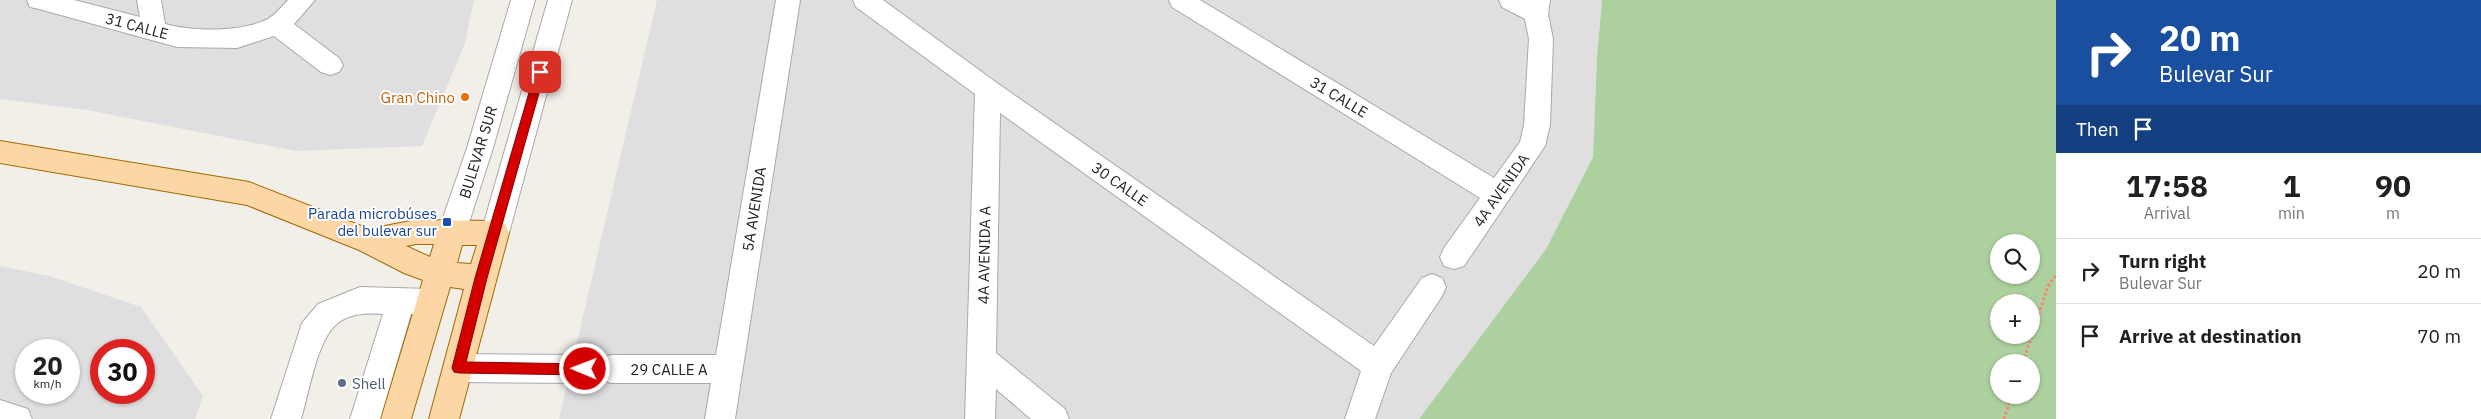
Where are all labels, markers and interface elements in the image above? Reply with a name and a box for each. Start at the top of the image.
street label: 31 CALLE [104,9,170,43]
text: 20 m [2159,15,2241,61]
icon: right [2076,20,2141,85]
pin [519,51,561,93]
icon: arrive [526,58,554,86]
text: Bulevar Sur [2159,59,2273,88]
street label: 31 CALLE [1307,72,1371,122]
place label: Gran Chino [381,88,455,107]
marker: Gran Chino [459,91,471,103]
street label: BULEVAR SUR [455,103,501,201]
icon: arrive [2129,115,2157,143]
text: Then [2076,117,2119,141]
street label: 4A AVENIDA [1469,149,1533,230]
street label: 30 CALLE [1088,158,1152,210]
street label: 5A AVENIDA [738,165,770,253]
text: 17:58 [2126,166,2208,205]
text: 1 [2282,166,2300,205]
text: 90 [2375,166,2411,205]
text: Arrival [2144,203,2190,223]
text: min [2278,203,2305,223]
text: m [2386,203,2400,223]
place label: Parada microbúses del bulevar sur [308,204,437,240]
street label: 4A AVENIDA A [974,205,994,304]
marker: Parada microbúses del bulevar sur [441,216,453,228]
map controls [1990,234,2040,404]
button: search [1990,234,2040,284]
text: Turn right [2119,249,2206,273]
icon: right [2076,257,2104,285]
text: 20 m [2417,259,2461,283]
text: Bulevar Sur [2119,273,2202,293]
button: + [1990,294,2040,344]
icon: arrive [2076,322,2104,350]
text: Arrive at destination [2119,324,2302,348]
text: 70 m [2417,324,2461,348]
speed limit sign: 30 [90,339,155,404]
position arrow [558,342,610,394]
text: 20 [32,349,63,382]
button: − [1990,354,2040,404]
street label: 29 CALLE A [630,360,708,379]
place label: Shell [352,374,386,393]
text: km/h [33,376,62,391]
marker: Shell [336,377,348,389]

